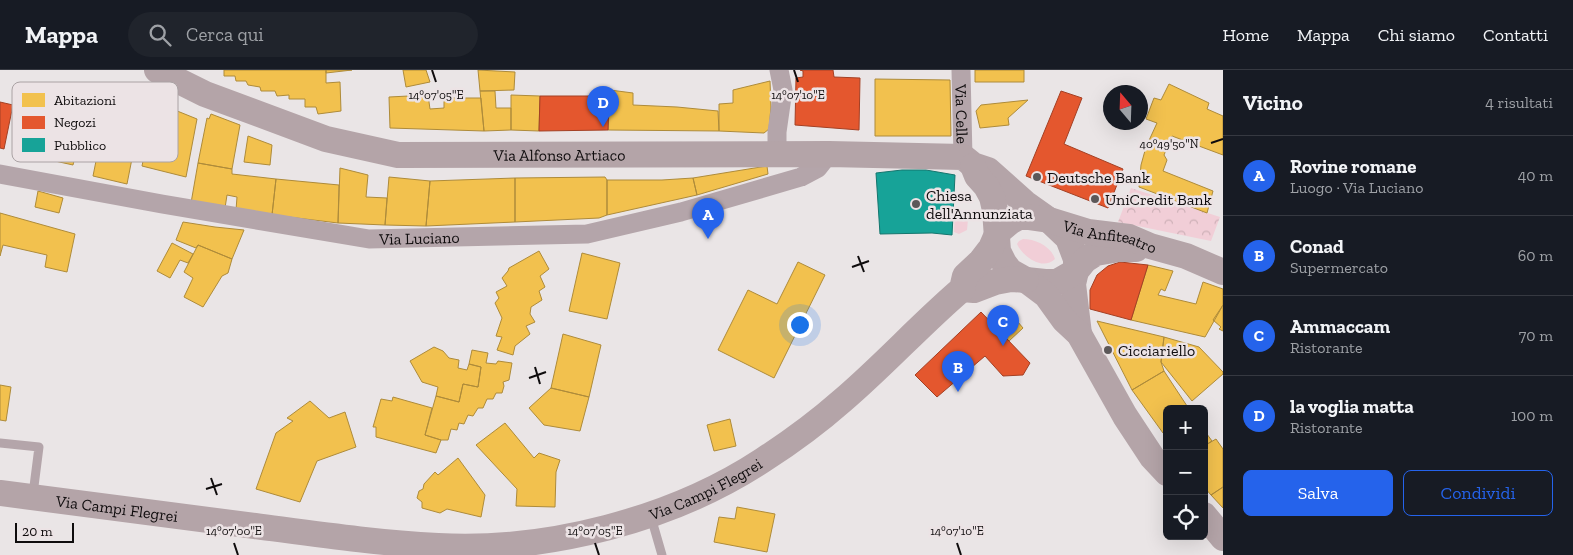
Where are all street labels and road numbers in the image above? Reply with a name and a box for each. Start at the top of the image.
street label: Via Celle [951,83,972,144]
street label: Via Alfonso Artiaco [493,145,625,165]
street label: Via Anfiteatro [1060,216,1159,257]
street label: Via Luciano [378,228,460,249]
street label: Via Campi Flegrei [646,454,766,525]
street label: Via Campi Flegrei [54,491,180,526]

